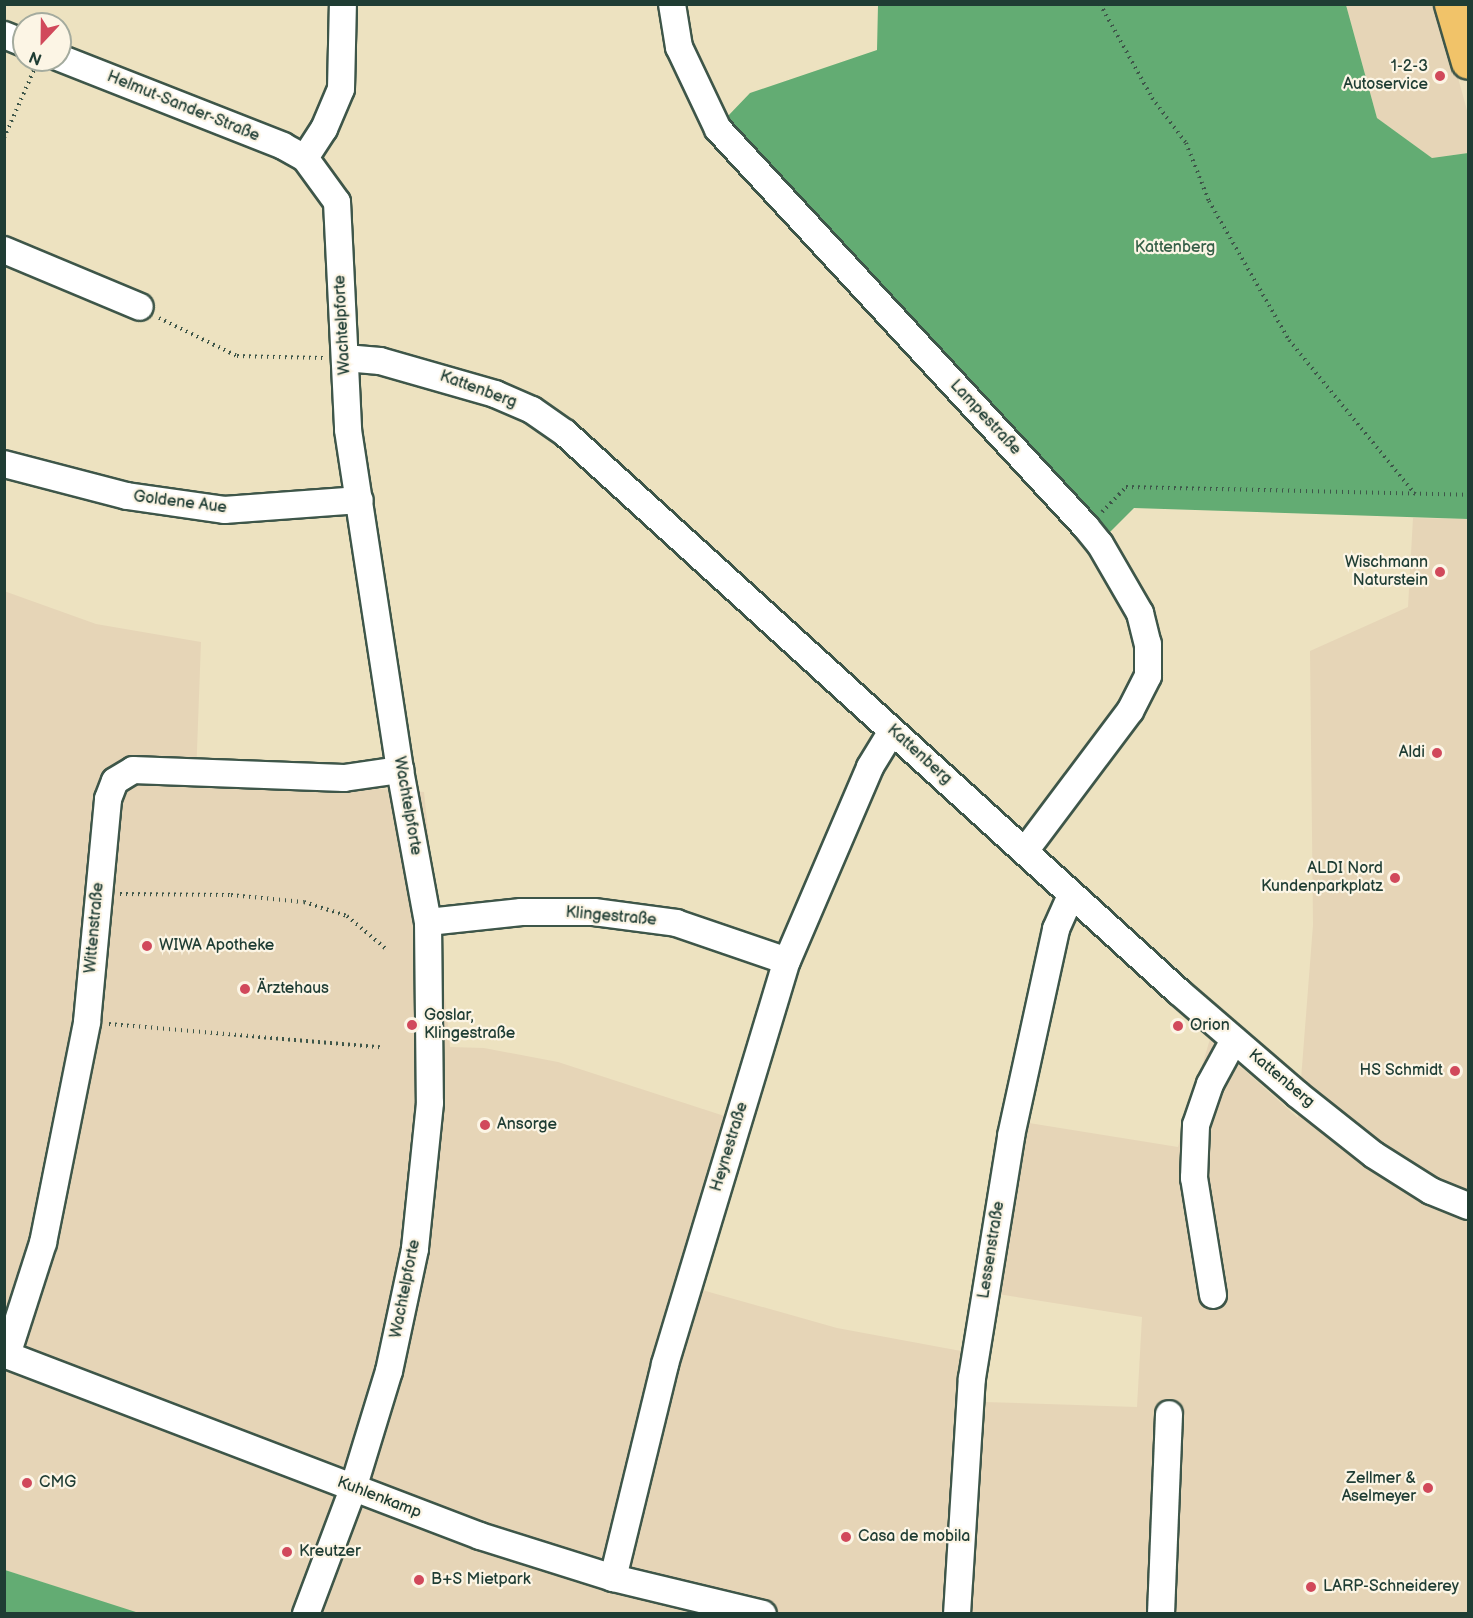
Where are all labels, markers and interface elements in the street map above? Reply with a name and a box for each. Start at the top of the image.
north arrow [12,12,72,72]
text: N [27,46,45,68]
place label: 1-2-3 Autoservice [1343,57,1428,95]
street label: Helmut-Sander-Straße [104,68,262,146]
marker: 1-2-3 Autoservice [1433,69,1447,83]
park label: Kattenberg [1135,238,1215,258]
street label: Wachtelpforte [331,275,355,375]
street label: Kattenberg [437,367,519,413]
street label: Lampestraße [945,377,1025,459]
street label: Goldene Aue [132,488,228,518]
place label: Wischmann Naturstein [1345,553,1428,591]
marker: Wischmann Naturstein [1433,565,1447,579]
street label: Kattenberg [883,721,955,789]
place label: Aldi [1399,743,1425,763]
marker: Aldi [1430,746,1444,760]
street label: Wachtelpforte [389,755,425,857]
place label: ALDI Nord Kundenparkplatz [1261,859,1383,897]
marker: ALDI Nord Kundenparkplatz [1388,871,1402,885]
street label: Wittenstraße [81,882,109,974]
street label: Klingestraße [565,903,657,931]
place label: WIWA Apotheke [159,936,274,956]
marker: WIWA Apotheke [140,939,154,953]
place label: Ärztehaus [257,979,329,999]
marker: Ärztehaus [238,982,252,996]
place label: Goslar, Klingestraße [424,1006,515,1044]
place label: Orion [1190,1016,1230,1036]
marker: Goslar, Klingestraße [405,1018,419,1032]
marker: Orion [1171,1019,1185,1033]
street label: Kattenberg [1244,1046,1318,1112]
place label: HS Schmidt [1359,1061,1443,1081]
marker: HS Schmidt [1448,1064,1462,1078]
street label: Heynestraße [707,1100,753,1194]
place label: Ansorge [497,1115,557,1135]
marker: Ansorge [478,1118,492,1132]
street label: Lessenstraße [975,1200,1009,1300]
street label: Wachtelpforte [387,1238,425,1340]
place label: Zellmer & Aselmeyer [1342,1469,1416,1507]
place label: CMG [39,1473,76,1493]
street label: Kuhlenkamp [334,1473,424,1523]
marker: CMG [20,1476,34,1490]
marker: Zellmer & Aselmeyer [1421,1481,1435,1495]
place label: Casa de mobila [858,1527,970,1547]
marker: Casa de mobila [839,1530,853,1544]
place label: Kreutzer [299,1542,361,1562]
marker: Kreutzer [280,1545,294,1559]
place label: B+S Mietpark [431,1570,530,1590]
marker: B+S Mietpark [412,1573,426,1587]
place label: LARP-Schneiderey [1323,1577,1459,1597]
marker: LARP-Schneiderey [1304,1580,1318,1594]

